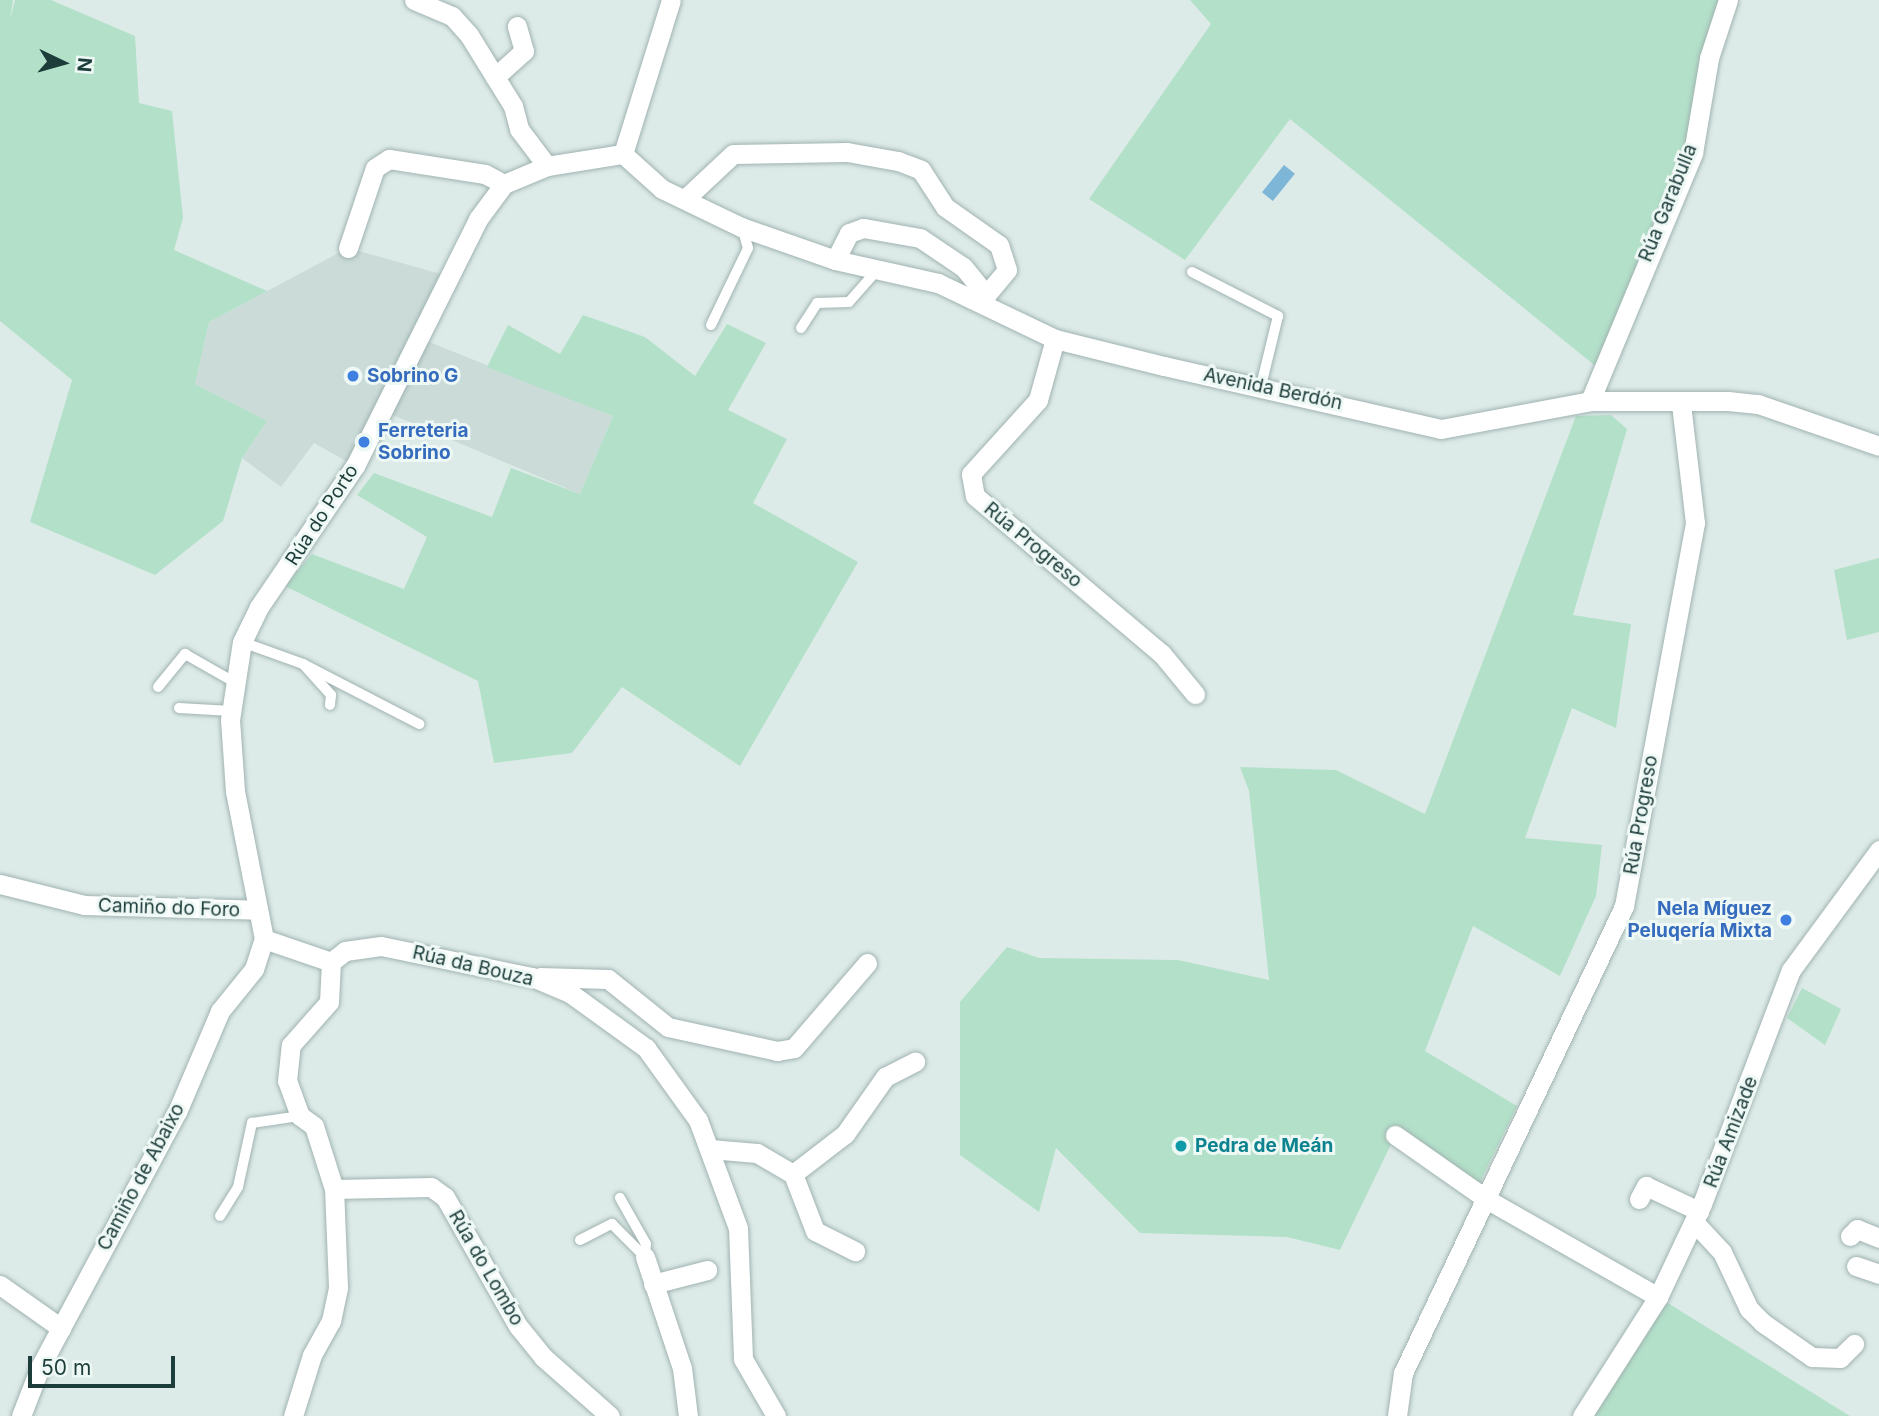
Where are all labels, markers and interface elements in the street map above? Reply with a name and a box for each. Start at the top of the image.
north arrow [28,28,98,98]
text: N [72,57,97,73]
street label: Rúa Garabulla [1634,141,1702,265]
street label: Avenida Berdón [1202,363,1344,415]
place label: Sobrino G [367,365,458,387]
marker: Sobrino G [345,368,361,384]
place label: Ferreteria Sobrino [378,420,469,464]
marker: Ferreteria Sobrino [356,434,372,450]
street label: Rúa do Porto [281,460,363,570]
street label: Rúa Progreso [979,497,1087,593]
street label: Rúa Progreso [1619,754,1663,876]
street label: Camiño do Foro [98,894,240,922]
place label: Nela Míguez Peluqería Mixta [1627,898,1772,942]
marker: Nela Míguez Peluqería Mixta [1778,912,1794,928]
street label: Rúa da Bouza [410,941,536,991]
street label: Rúa Amizade [1699,1073,1763,1191]
street label: Camiño de Abaixo [93,1100,189,1254]
place label: Pedra de Meán [1195,1135,1333,1157]
marker: Pedra de Meán [1173,1138,1189,1154]
street label: Rúa do Lombo [444,1206,528,1330]
scale bar [32,1342,178,1386]
text: 50 m [41,1355,91,1380]

